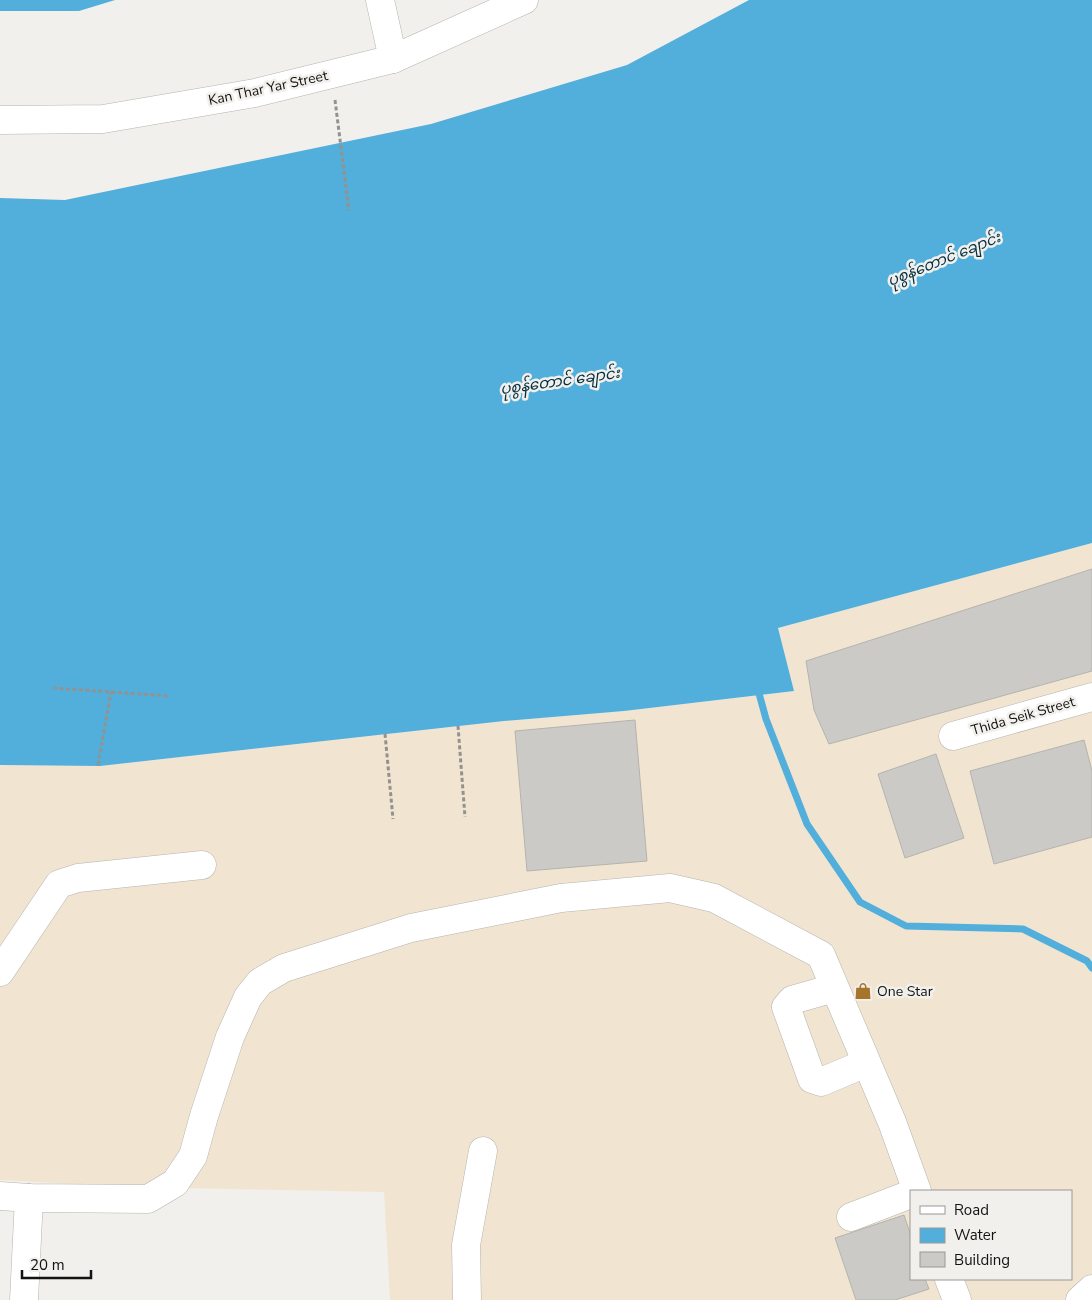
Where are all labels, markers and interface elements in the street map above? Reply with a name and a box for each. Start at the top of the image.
street label: Kan Thar Yar Street [207,66,330,110]
water label: ပုစွန်တောင် ချောင်း [884,226,1005,293]
water label: ပုစွန်တောင် ချောင်း [499,362,622,401]
street label: Thida Seik Street [969,692,1077,740]
shop icon: One Star [853,981,873,1001]
place label: One Star [877,982,933,1001]
legend [910,1190,1072,1280]
text: Road [954,1200,989,1220]
text: Water [954,1225,997,1245]
scale bar [22,1248,91,1280]
text: Building [954,1250,1010,1270]
text: 20 m [30,1255,65,1275]

